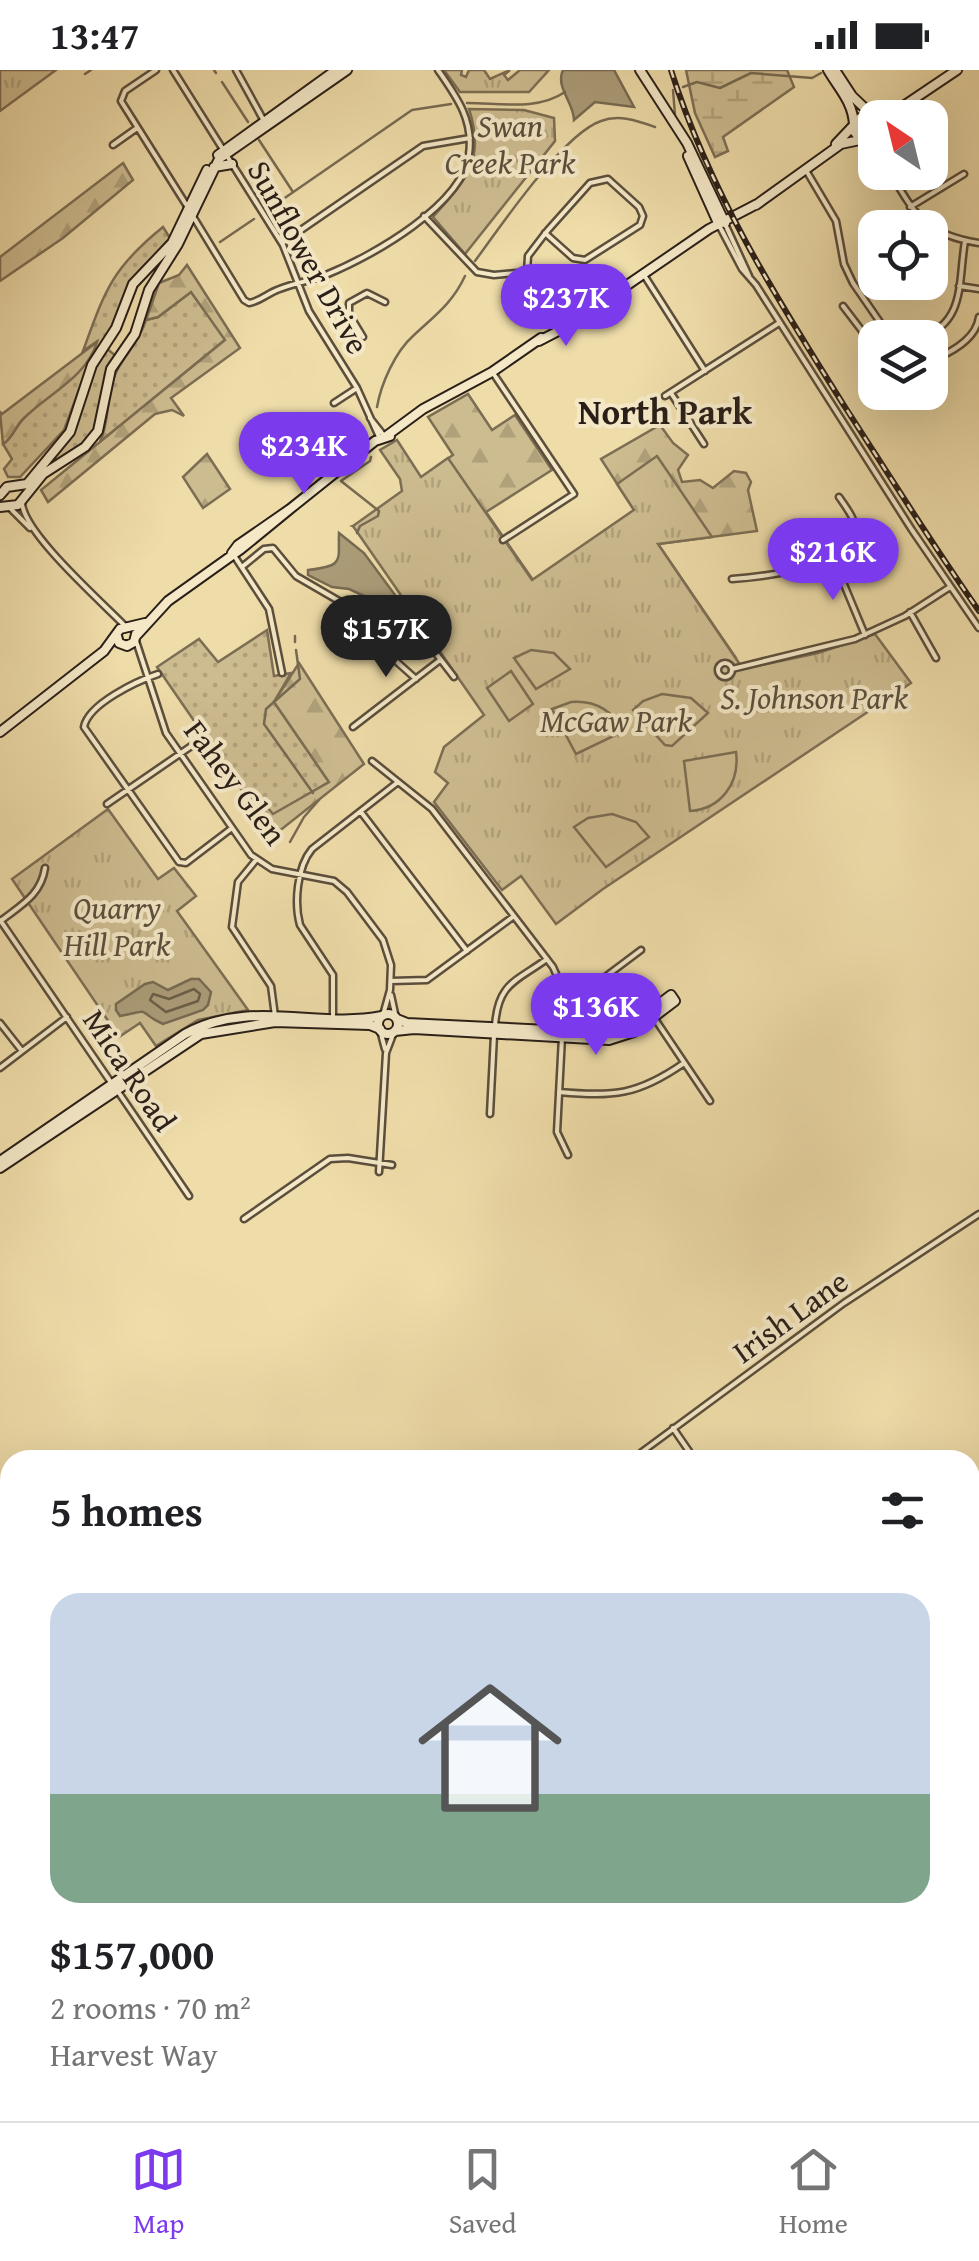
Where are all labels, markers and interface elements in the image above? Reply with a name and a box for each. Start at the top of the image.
text: 13:47 [50,7,140,63]
north arrow [858,100,948,190]
map controls [858,100,948,410]
park label: Swan Creek Park [445,102,576,186]
street label: Sunflower Drive [236,152,382,362]
button: locate [858,210,948,300]
pin: $237K [496,264,636,349]
text: $237K [523,273,609,320]
button: layers [858,320,948,410]
district label: North Park [578,386,753,437]
pin: $234K [234,412,374,497]
text: $234K [261,421,347,468]
pin: $216K [763,518,903,603]
text: $216K [790,527,876,574]
pin: $157K [316,595,456,680]
text: $157K [343,604,429,651]
park label: S. Johnson Park [720,674,908,721]
park label: McGaw Park [540,697,693,744]
street label: Fahey Glen [173,709,299,855]
park label: Quarry Hill Park [63,884,171,968]
pin: $136K [526,973,666,1058]
text: $136K [553,982,639,1029]
street label: Mica Road [72,999,188,1141]
street label: Irish Lane [722,1258,858,1374]
text: 5 homes [50,1480,203,1541]
icon: filters [875,1483,930,1538]
icon: home [400,1658,580,1838]
text: $157,000 [50,1923,214,1984]
text: 2 rooms · 70 m² [50,1984,251,2031]
text: Harvest Way [50,2031,218,2078]
tab: Map [131,2142,186,2243]
tab: Saved [449,2142,516,2243]
tab: Home [779,2142,848,2243]

